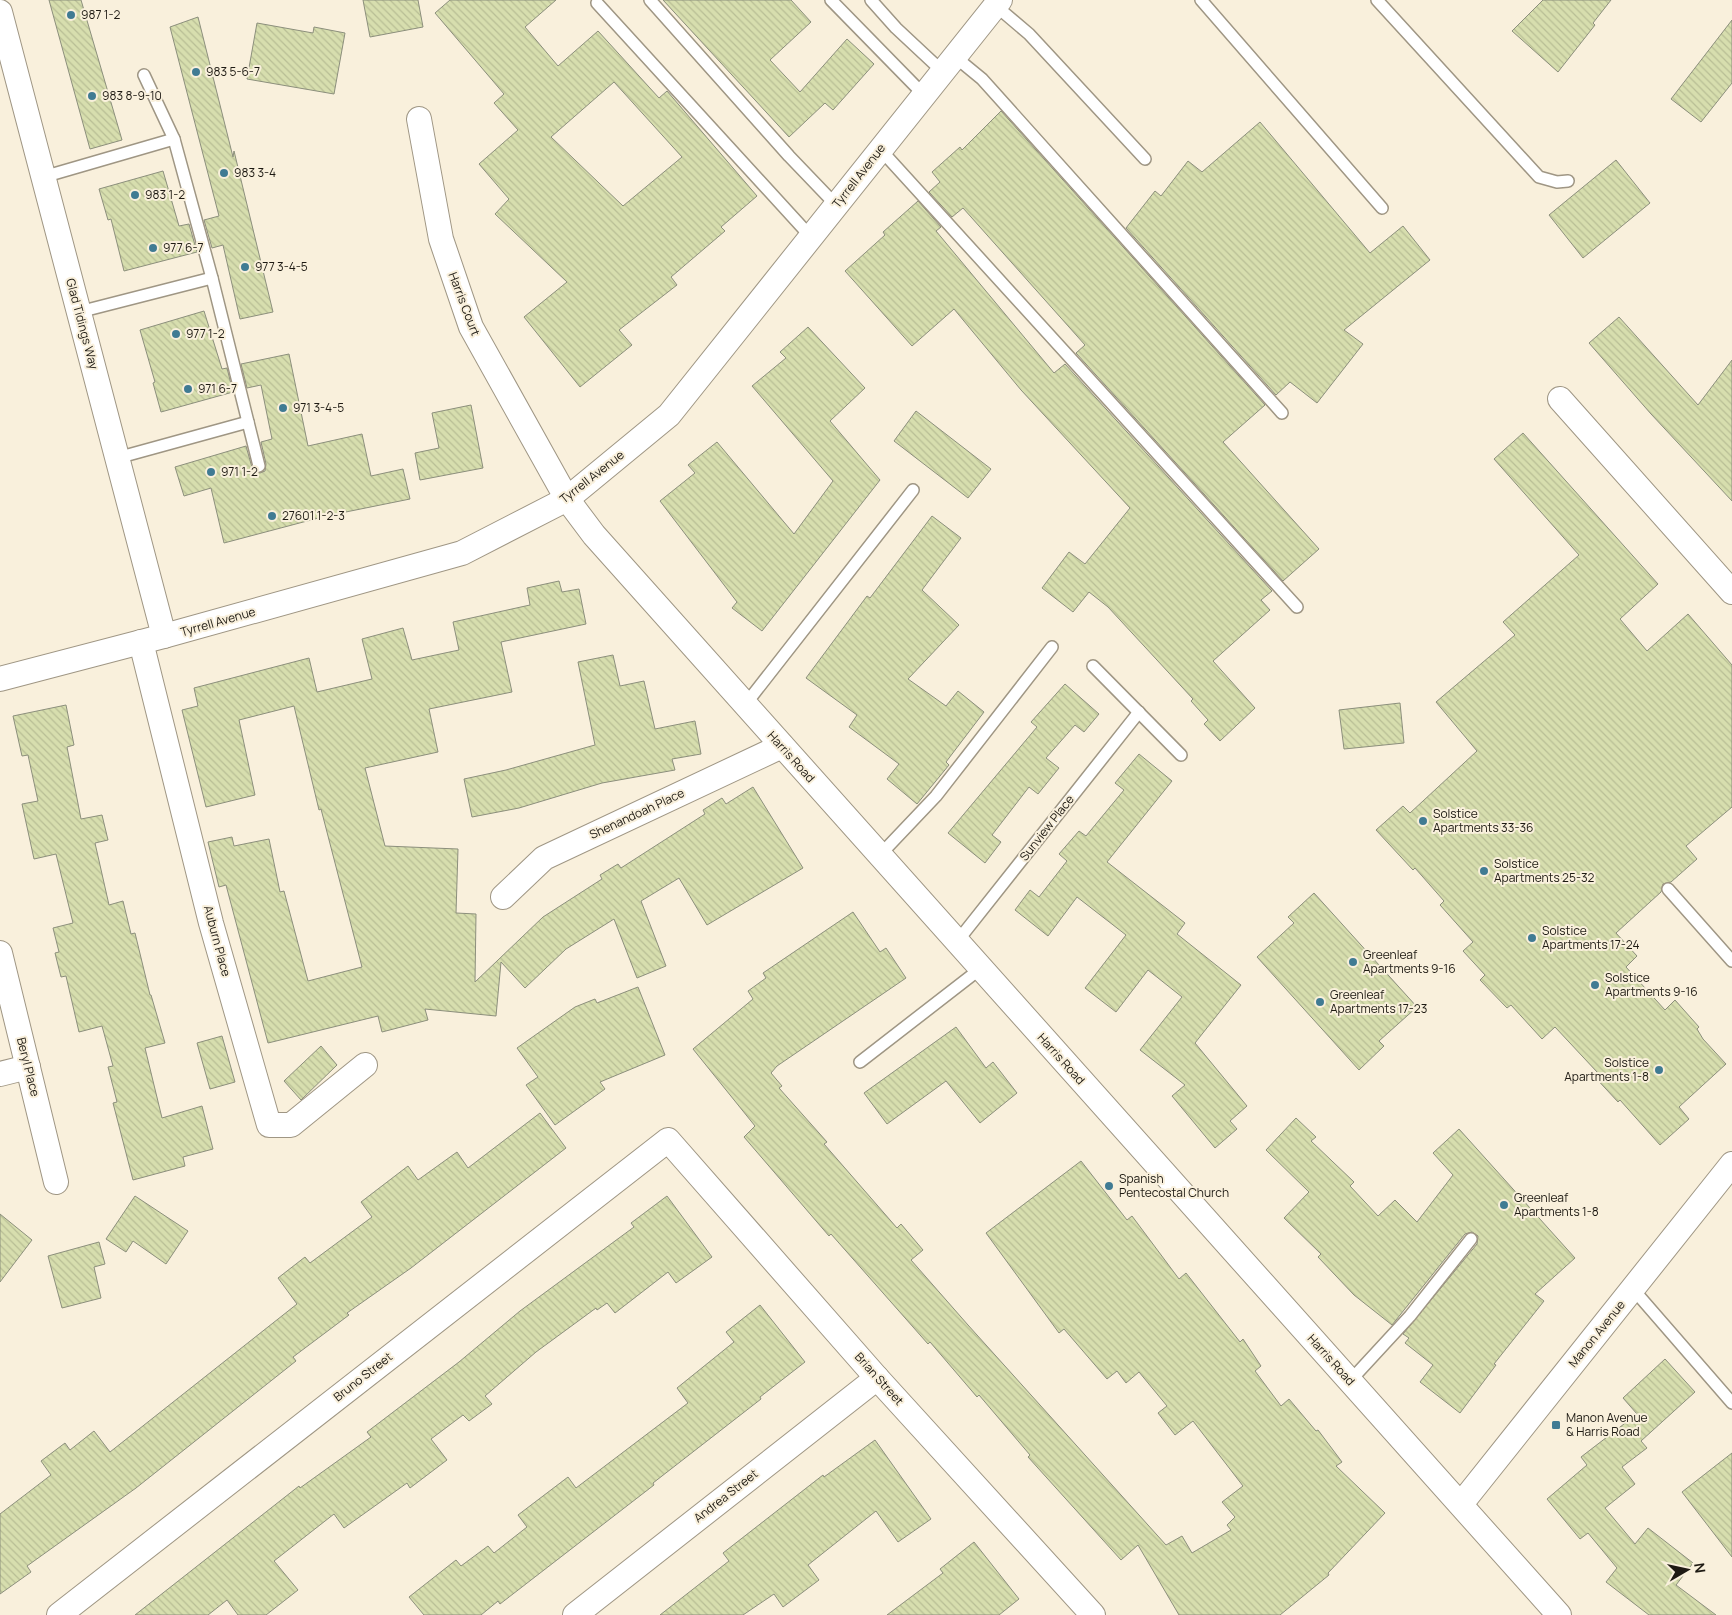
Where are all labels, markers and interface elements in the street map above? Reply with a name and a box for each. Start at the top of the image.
place label: 987 1-2 [81,6,121,23]
marker: 987 1-2 [65,9,77,21]
place label: 983 5-6-7 [206,63,260,80]
marker: 983 5-6-7 [190,66,202,78]
place label: 983 8-9-10 [102,87,162,104]
marker: 983 8-9-10 [86,90,98,102]
street label: Tyrrell Avenue [828,140,889,211]
place label: 983 3-4 [234,164,276,181]
marker: 983 3-4 [218,167,230,179]
place label: 983 1-2 [145,186,185,203]
marker: 983 1-2 [129,189,141,201]
place label: 977 6-7 [163,239,204,256]
marker: 977 6-7 [147,242,159,254]
place label: 977 3-4-5 [255,258,308,275]
marker: 977 3-4-5 [239,261,251,273]
street label: Harris Court [445,270,484,338]
street label: Glad Tidings Way [62,276,103,372]
place label: 977 1-2 [186,325,225,342]
marker: 977 1-2 [170,328,182,340]
place label: 971 6-7 [198,380,237,397]
marker: 971 6-7 [182,383,194,395]
place label: 971 3-4-5 [293,399,344,416]
marker: 971 3-4-5 [277,402,289,414]
street label: Tyrrell Avenue [556,446,627,507]
place label: 971 1-2 [221,463,258,480]
marker: 971 1-2 [205,466,217,478]
place label: 27601 1-2-3 [282,507,345,524]
marker: 27601 1-2-3 [266,510,278,522]
street label: Tyrrell Avenue [178,603,257,640]
street label: Harris Road [764,727,819,786]
street label: Shenandoah Place [587,784,687,843]
street label: Sunview Place [1016,791,1078,864]
place label: Solstice Apartments 33-36 [1433,805,1534,836]
marker: Solstice Apartments 33-36 [1417,815,1429,827]
place label: Solstice Apartments 25-32 [1494,855,1595,886]
marker: Solstice Apartments 25-32 [1478,865,1490,877]
street label: Auburn Place [200,903,235,978]
place label: Solstice Apartments 17-24 [1542,922,1640,953]
marker: Solstice Apartments 17-24 [1526,932,1538,944]
place label: Greenleaf Apartments 9-16 [1363,946,1456,977]
marker: Greenleaf Apartments 9-16 [1347,956,1359,968]
place label: Solstice Apartments 9-16 [1605,969,1698,1000]
marker: Solstice Apartments 9-16 [1589,979,1601,991]
place label: Greenleaf Apartments 17-23 [1330,986,1427,1017]
marker: Greenleaf Apartments 17-23 [1314,996,1326,1008]
street label: Harris Road [1034,1029,1089,1088]
street label: Beryl Place [13,1036,44,1098]
place label: Solstice Apartments 1-8 [1564,1054,1649,1085]
marker: Solstice Apartments 1-8 [1653,1064,1665,1076]
place label: Spanish Pentecostal Church [1119,1170,1229,1201]
marker: Spanish Pentecostal Church [1103,1180,1115,1192]
place label: Greenleaf Apartments 1-8 [1514,1189,1599,1220]
marker: Greenleaf Apartments 1-8 [1498,1199,1510,1211]
street label: Manon Avenue [1564,1297,1629,1371]
street label: Harris Road [1304,1330,1359,1389]
street label: Bruno Street [330,1348,396,1405]
street label: Brian Street [851,1348,908,1409]
place label: Manon Avenue & Harris Road [1566,1409,1648,1440]
marker: Manon Avenue & Harris Road [1550,1419,1562,1431]
street label: Andrea Street [690,1465,761,1526]
north arrow [1662,1545,1712,1595]
text: N [1690,1561,1711,1574]

